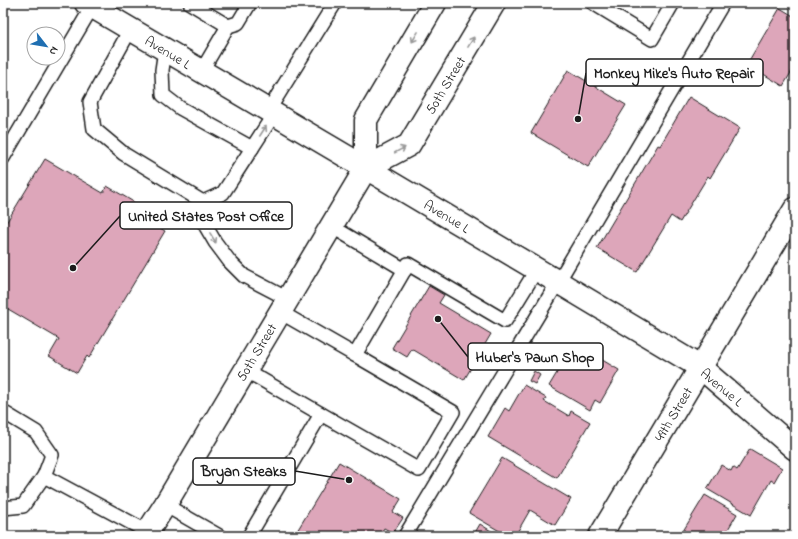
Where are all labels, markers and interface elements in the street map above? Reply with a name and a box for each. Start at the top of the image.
north arrow [26,26,66,66]
street label: Avenue L [140,31,195,76]
one-way arrow [411,31,419,43]
one-way arrow [467,36,475,48]
text: N [45,43,62,58]
street label: 50th Street [421,53,472,119]
callout: Monkey Mike's Auto Repair [586,59,763,86]
text: Monkey Mike's Auto Repair [594,63,755,87]
one-way arrow [260,125,268,137]
one-way arrow [394,145,406,153]
street label: Avenue L [419,195,474,240]
callout: United States Post Office [120,202,292,229]
text: United States Post Office [128,206,285,228]
one-way arrow [209,232,217,244]
street label: 50th Street [232,320,283,386]
callout: Huber's Pawn Shop [468,343,603,370]
text: Huber's Pawn Shop [475,347,595,369]
street label: Avenue L [695,364,748,413]
street label: 49th Street [650,383,699,446]
callout: Bryan Steaks [193,458,295,485]
text: Bryan Steaks [200,461,287,485]

